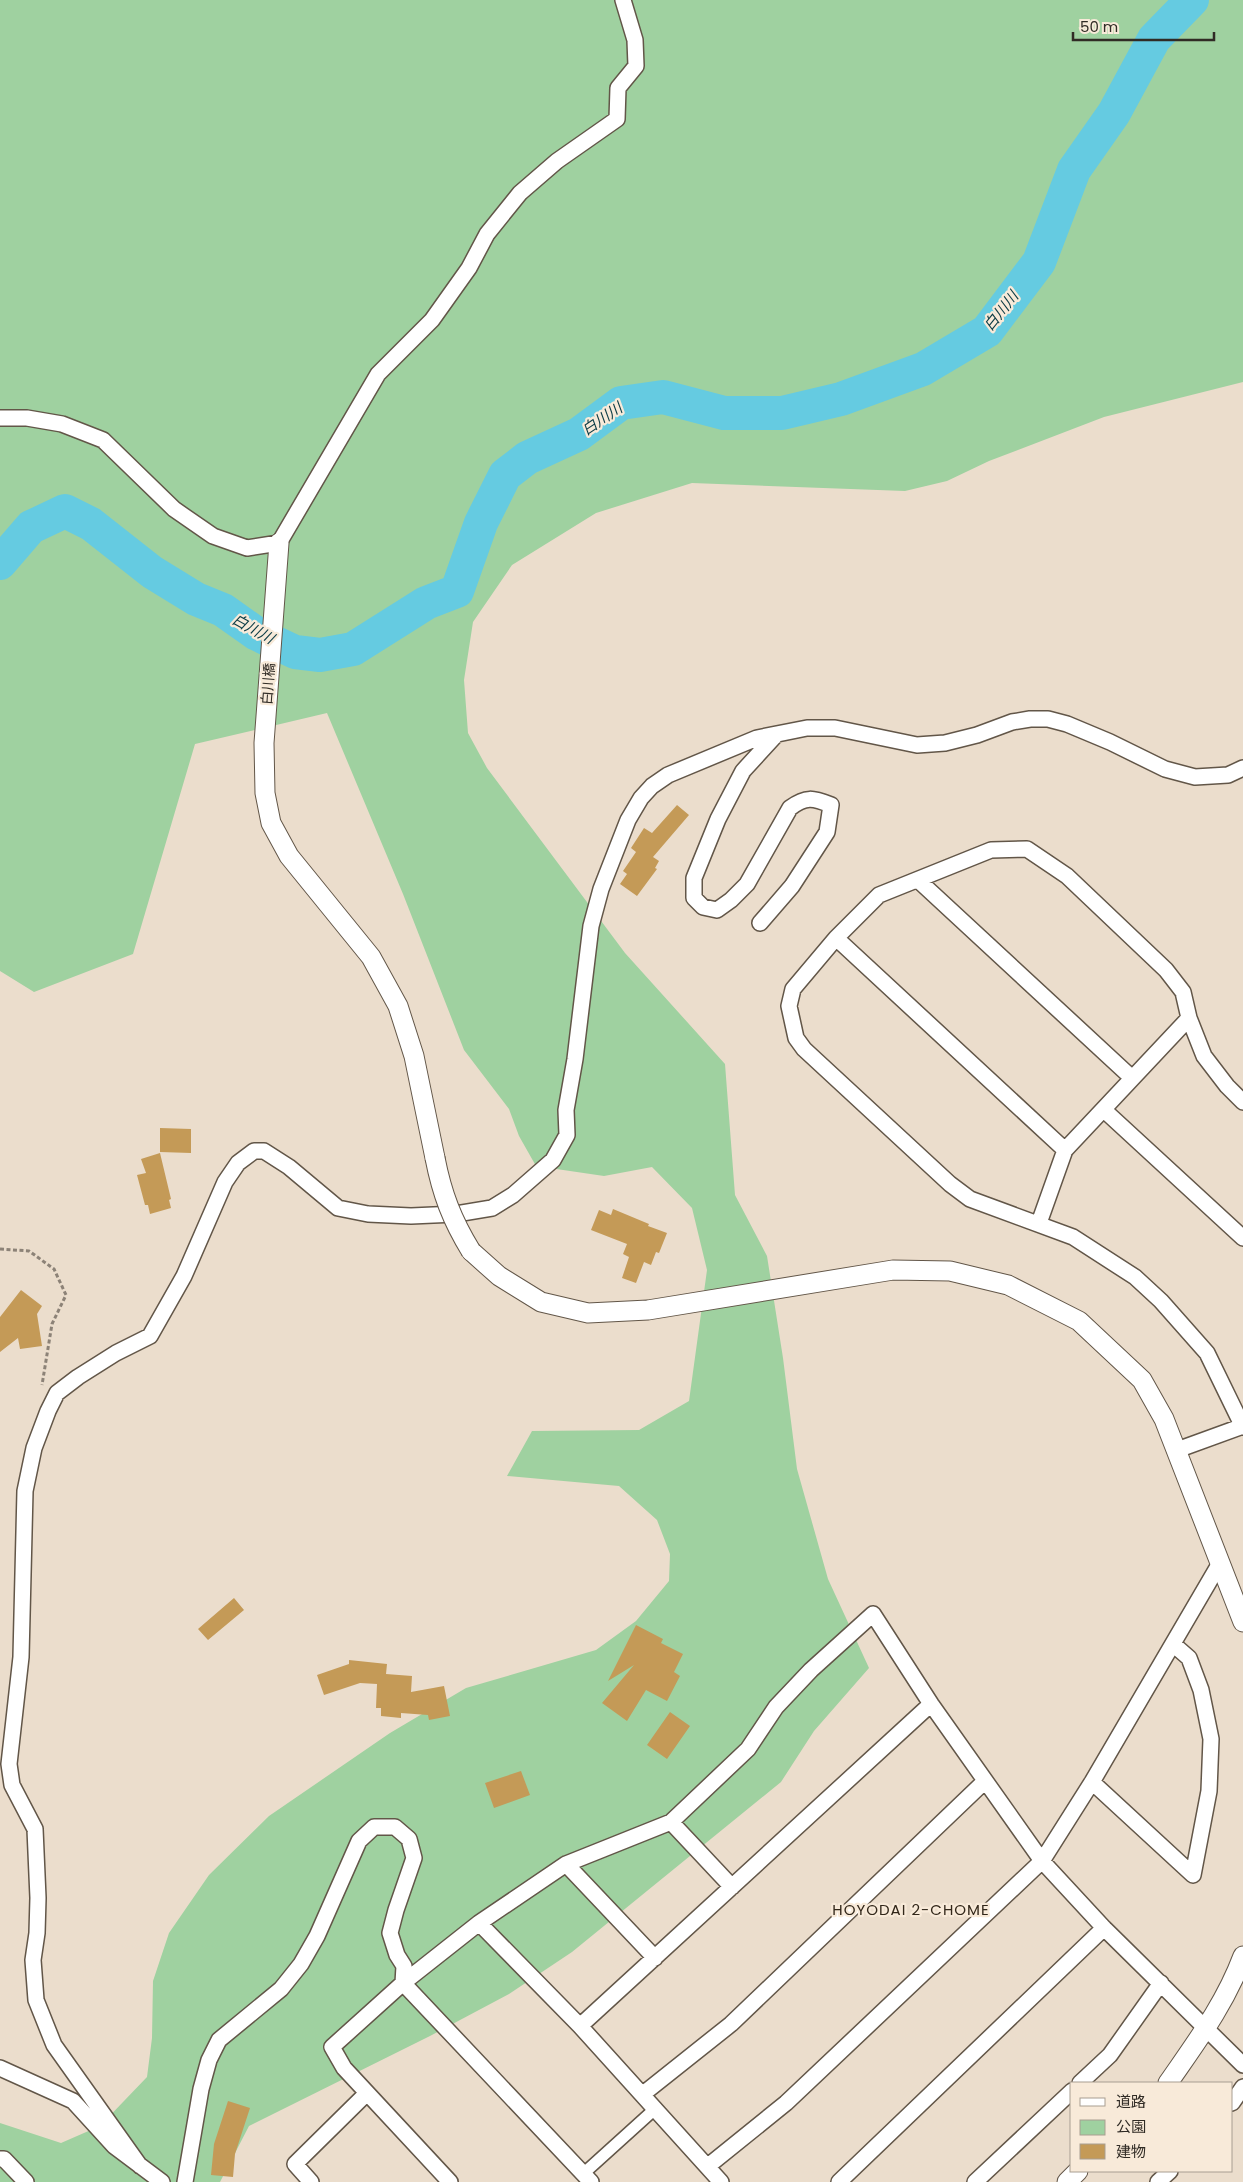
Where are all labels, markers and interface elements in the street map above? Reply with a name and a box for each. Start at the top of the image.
scale bar [1073,10,1214,42]
text: 50 m [1080,16,1118,37]
water label: 白川川 [978,285,1024,335]
water label: 白川川 [577,396,628,440]
water label: 白川川 [228,608,280,650]
street label: 白川橋 [257,662,279,706]
district label: HOYODAI 2-CHOME [832,1899,990,1920]
legend [1070,2082,1233,2172]
text: 道路 [1116,2091,1146,2112]
text: 公園 [1116,2116,1146,2137]
text: 建物 [1116,2141,1146,2162]

